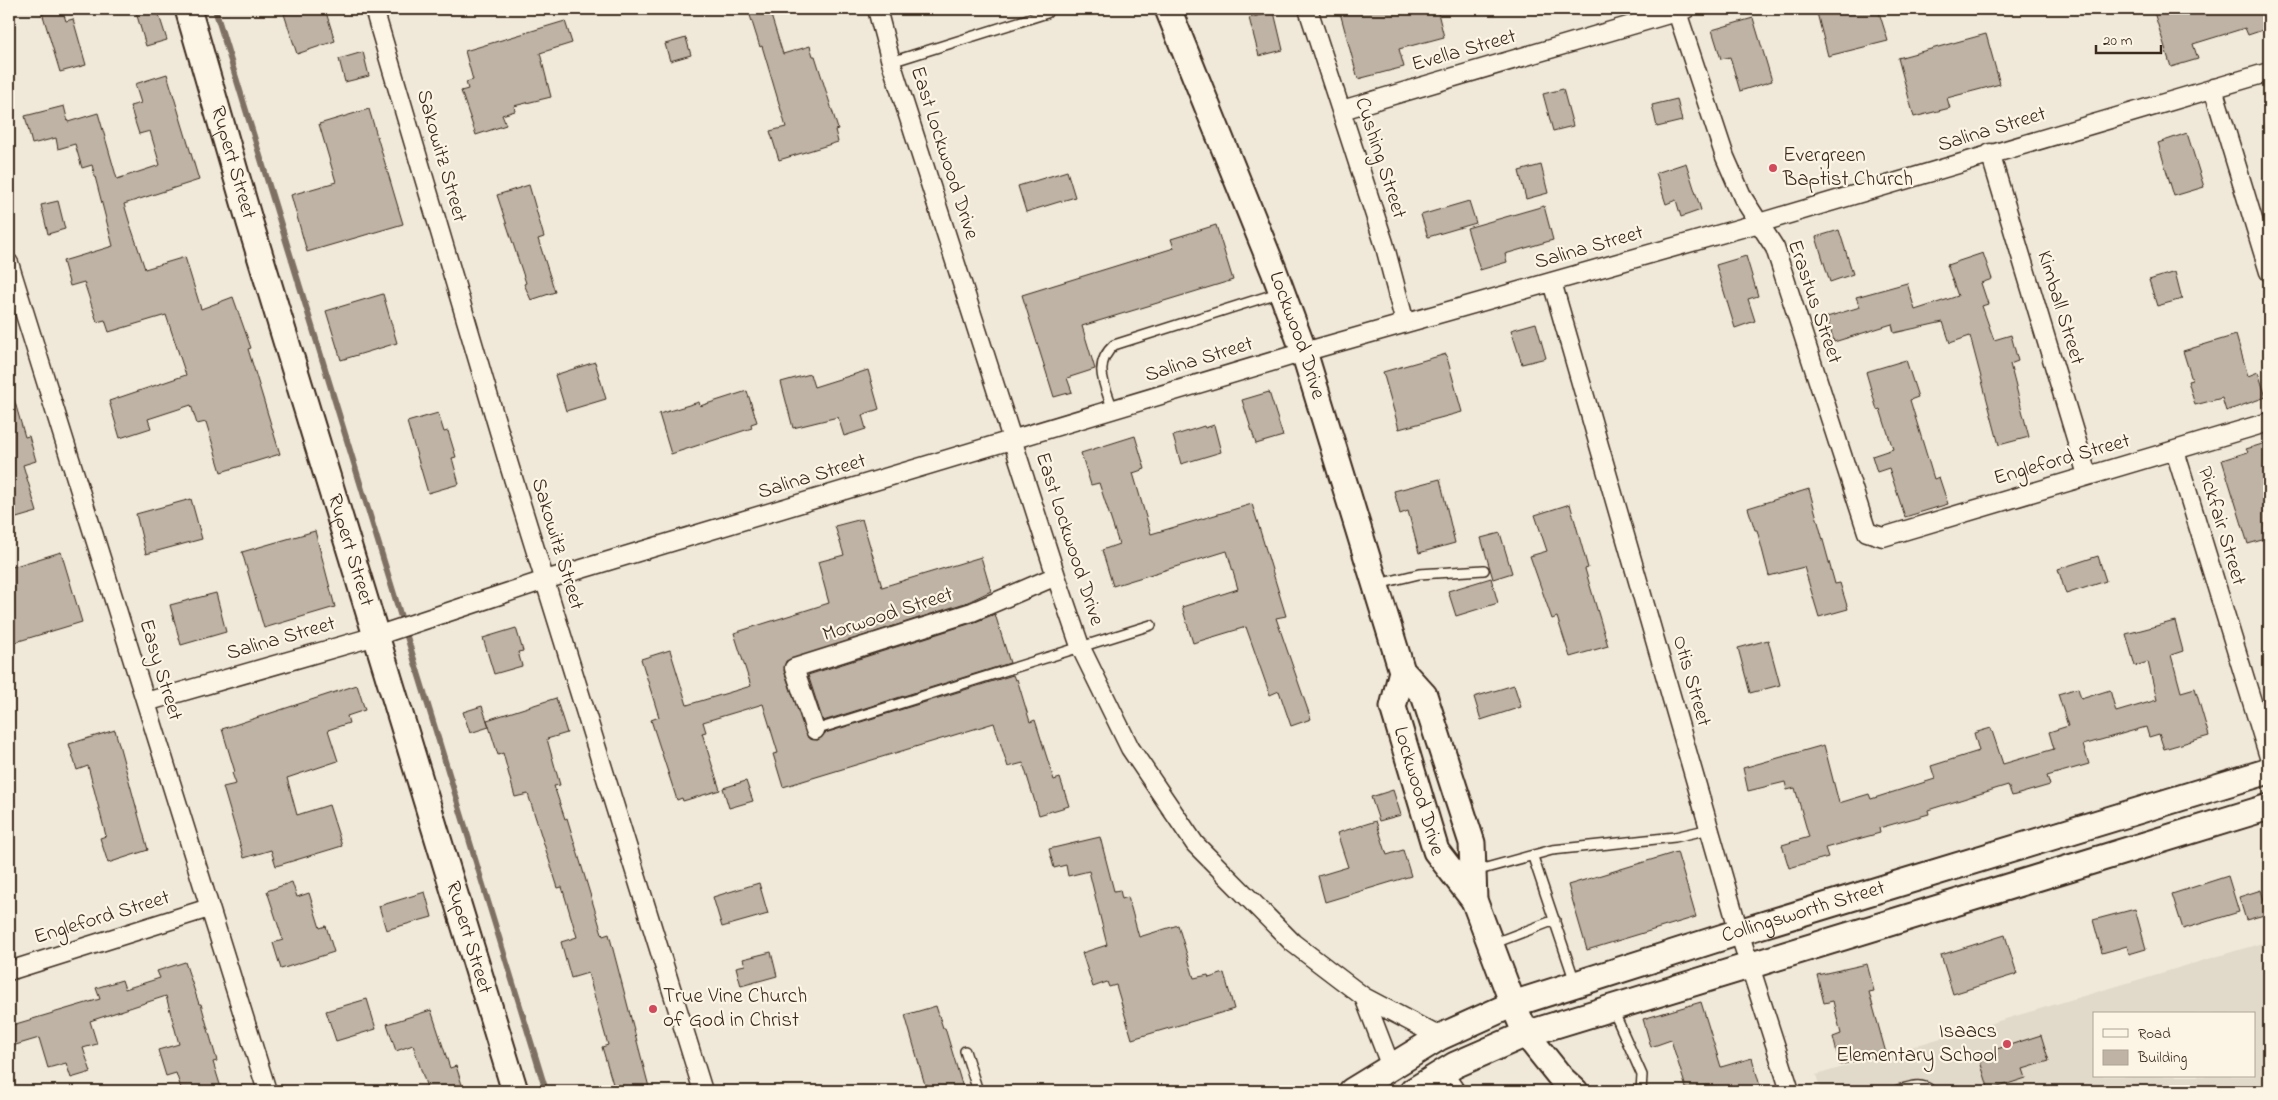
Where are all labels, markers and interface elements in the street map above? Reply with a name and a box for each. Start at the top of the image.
street label: Evella Street [1408,22,1520,80]
scale bar [2096,22,2160,54]
text: 20 m [2103,30,2133,52]
street label: East Lockwood Drive [902,62,986,244]
street label: Sakowitz Street [408,86,474,226]
street label: Cushing Street [1344,93,1414,223]
street label: Salina Street [1934,99,2050,161]
street label: Rupert Street [202,103,263,223]
place label: Evergreen Baptist Church [1782,141,1913,195]
marker: Evergreen Baptist Church [1767,162,1779,174]
street label: Salina Street [1531,218,1647,278]
street label: Erastus Street [1779,236,1849,368]
street label: Kimball Street [2028,247,2092,369]
street label: Lockwood Drive [1260,267,1333,404]
street label: Salina Street [1141,329,1257,391]
street label: Engleford Street [1990,426,2134,496]
street label: Salina Street [754,446,870,508]
street label: East Lockwood Drive [1027,448,1111,630]
street label: Pickfair Street [2189,463,2253,589]
street label: Sakowitz Street [523,474,591,614]
street label: Rupert Street [319,490,381,610]
street label: Morwood Street [819,580,957,650]
street label: Salina Street [223,609,339,669]
street label: Easy Street [128,616,190,725]
street label: Otis Street [1664,632,1718,730]
street label: Lockwood Drive [1385,723,1452,860]
street label: Collingsworth Street [1718,873,1889,952]
street label: Rupert Street [437,878,499,998]
street label: Engleford Street [30,883,174,955]
place label: True Vine Church of God in Christ [663,982,807,1036]
marker: True Vine Church of God in Christ [647,1003,659,1015]
legend [2093,1012,2256,1078]
place label: Isaacs Elementary School [1836,1017,1997,1073]
text: Road [2138,1023,2171,1045]
marker: Isaacs Elementary School [2001,1038,2013,1050]
text: Building [2137,1047,2187,1070]

